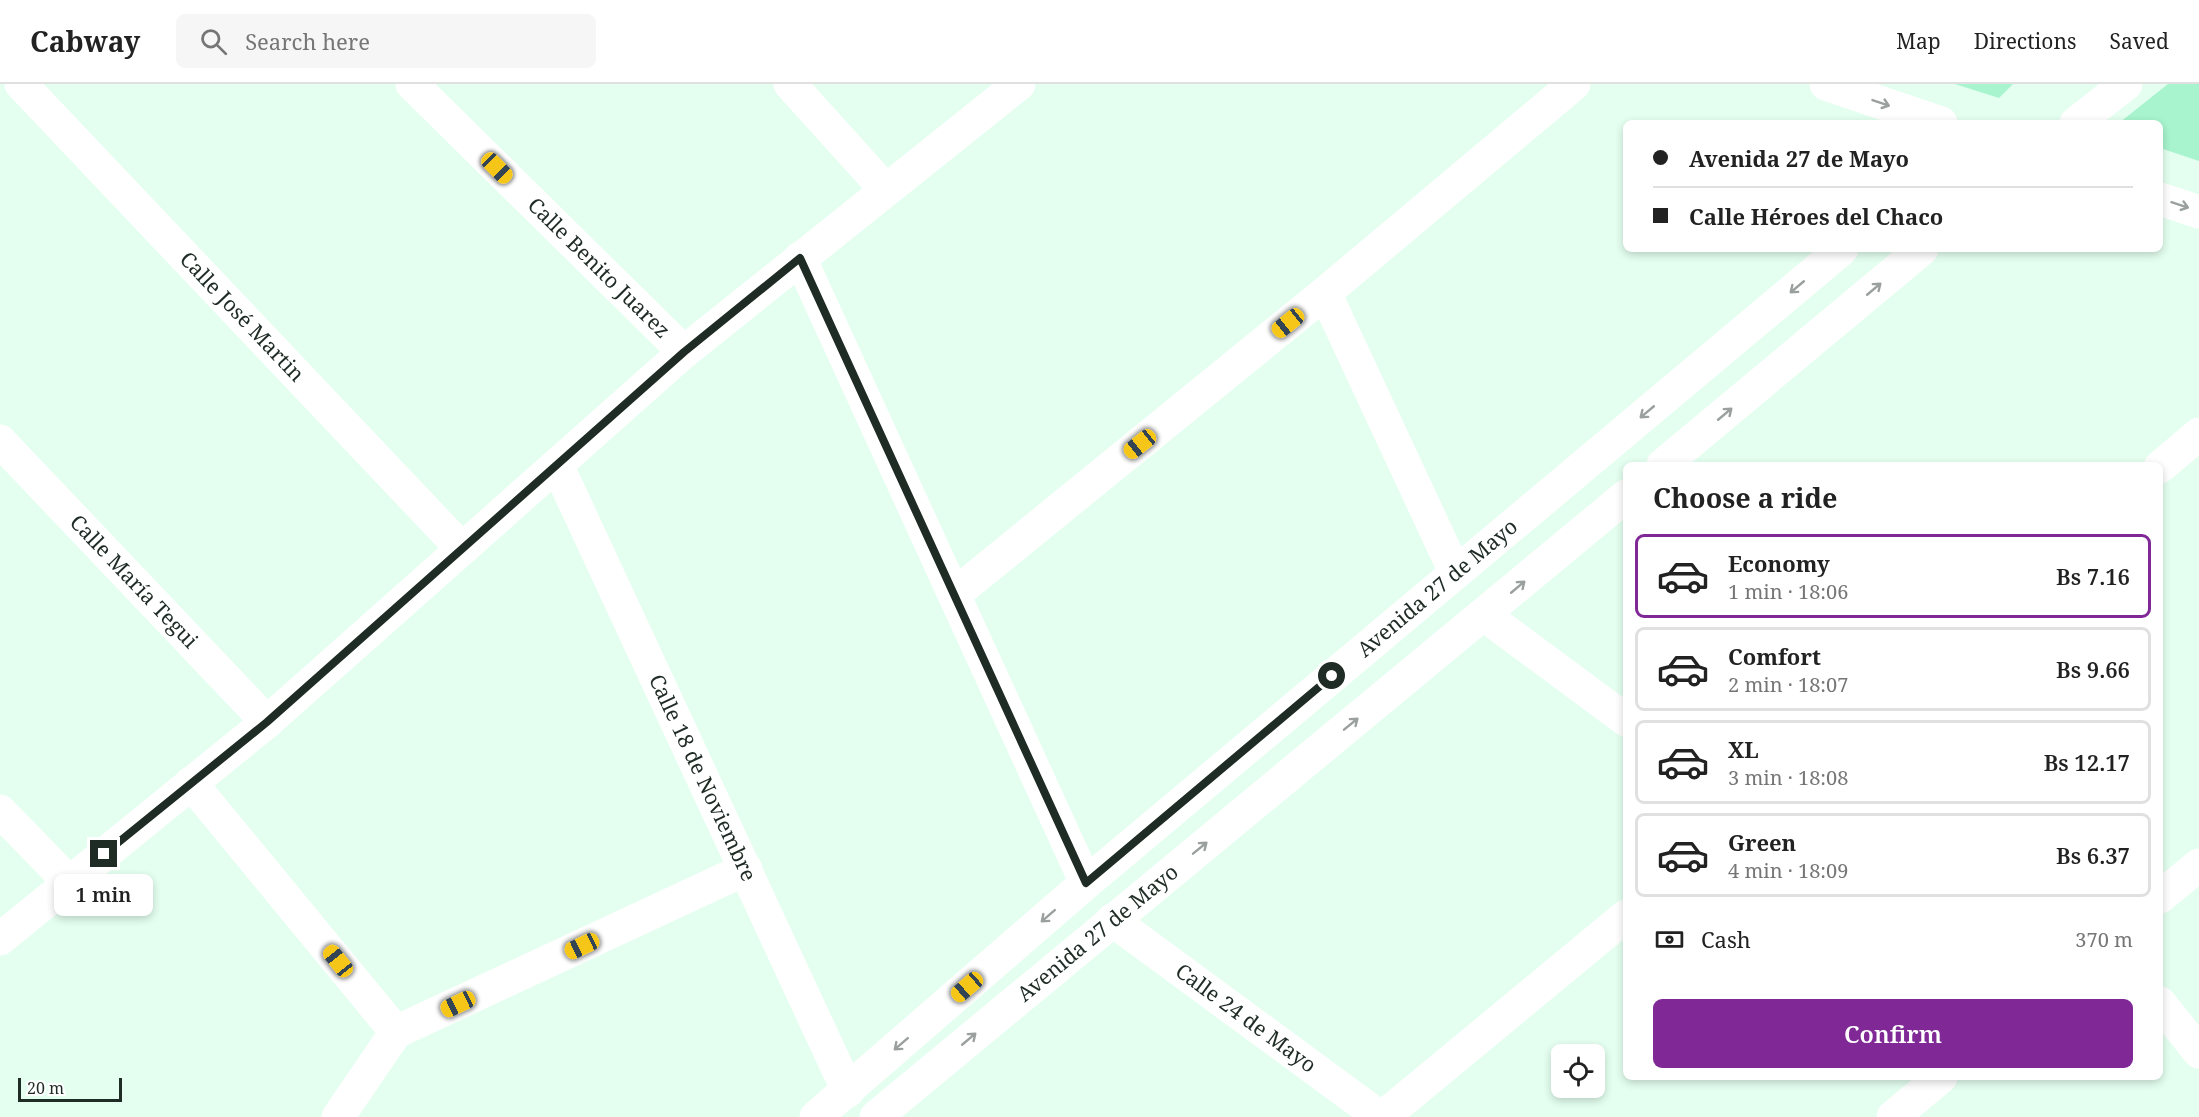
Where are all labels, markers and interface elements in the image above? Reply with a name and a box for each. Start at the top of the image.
search box [176,14,596,68]
text: Cabway [30,22,140,60]
icon: search [197,25,230,58]
text: Search here [245,26,370,56]
text: Map [1896,27,1941,55]
text: Directions [1974,27,2076,55]
text: Saved [2109,27,2169,55]
one-way arrow [1871,98,1890,109]
text: Avenida 27 de Mayo [1689,143,1909,173]
car [478,149,516,187]
street label: Calle Benito Juarez [522,191,677,344]
text: Calle Héroes del Chaco [1689,201,1943,231]
one-way arrow [2170,201,2188,212]
street label: Calle José Martin [174,245,311,387]
one-way arrow [1789,280,1805,293]
one-way arrow [1866,282,1881,296]
car [1268,305,1308,341]
one-way arrow [1639,405,1655,418]
one-way arrow [1716,408,1732,421]
car [1120,426,1160,462]
text: Choose a ride [1653,479,1838,516]
street label: Calle María Tegui [64,508,205,654]
street label: Avenida 27 de Mayo [1351,512,1523,663]
text: Economy [1728,548,1830,578]
icon: car [1656,549,1710,603]
text: Bs 7.16 [2056,561,2130,591]
text: 1 min · 18:06 [1728,578,1848,605]
one-way arrow [1509,581,1525,594]
text: Comfort [1728,641,1821,671]
icon: car [1656,642,1710,696]
text: Bs 9.66 [2056,654,2130,684]
route start [1318,662,1345,689]
street label: Calle 18 de Noviembre [643,669,764,885]
text: 2 min · 18:07 [1728,671,1848,698]
one-way arrow [1343,718,1359,731]
text: XL [1728,734,1759,764]
icon: car [1656,735,1710,789]
text: Bs 12.17 [2044,747,2130,777]
text: 3 min · 18:08 [1728,764,1848,791]
text: Green [1728,827,1796,857]
icon: car [1656,828,1710,882]
route end [90,840,117,867]
text: Bs 6.37 [2056,840,2130,870]
one-way arrow [1192,841,1207,855]
text: 4 min · 18:09 [1728,857,1848,884]
street label: Avenida 27 de Mayo [1011,858,1184,1007]
callout: 1 min [54,875,154,917]
text: 1 min [76,881,131,908]
one-way arrow [1041,909,1056,923]
icon: cash [1653,923,1686,956]
text: Cash [1701,924,1751,954]
text: 370 m [2075,926,2133,953]
car [562,930,602,962]
car [320,941,356,981]
street label: Calle 24 de Mayo [1170,956,1322,1079]
car [948,968,986,1006]
car [438,988,478,1020]
button: Confirm [1653,999,2133,1068]
one-way arrow [961,1033,977,1046]
one-way arrow [894,1037,909,1051]
map controls [1551,1044,1605,1098]
button: locate [1551,1044,1605,1098]
scale bar [18,1075,122,1102]
text: 20 m [27,1077,64,1099]

